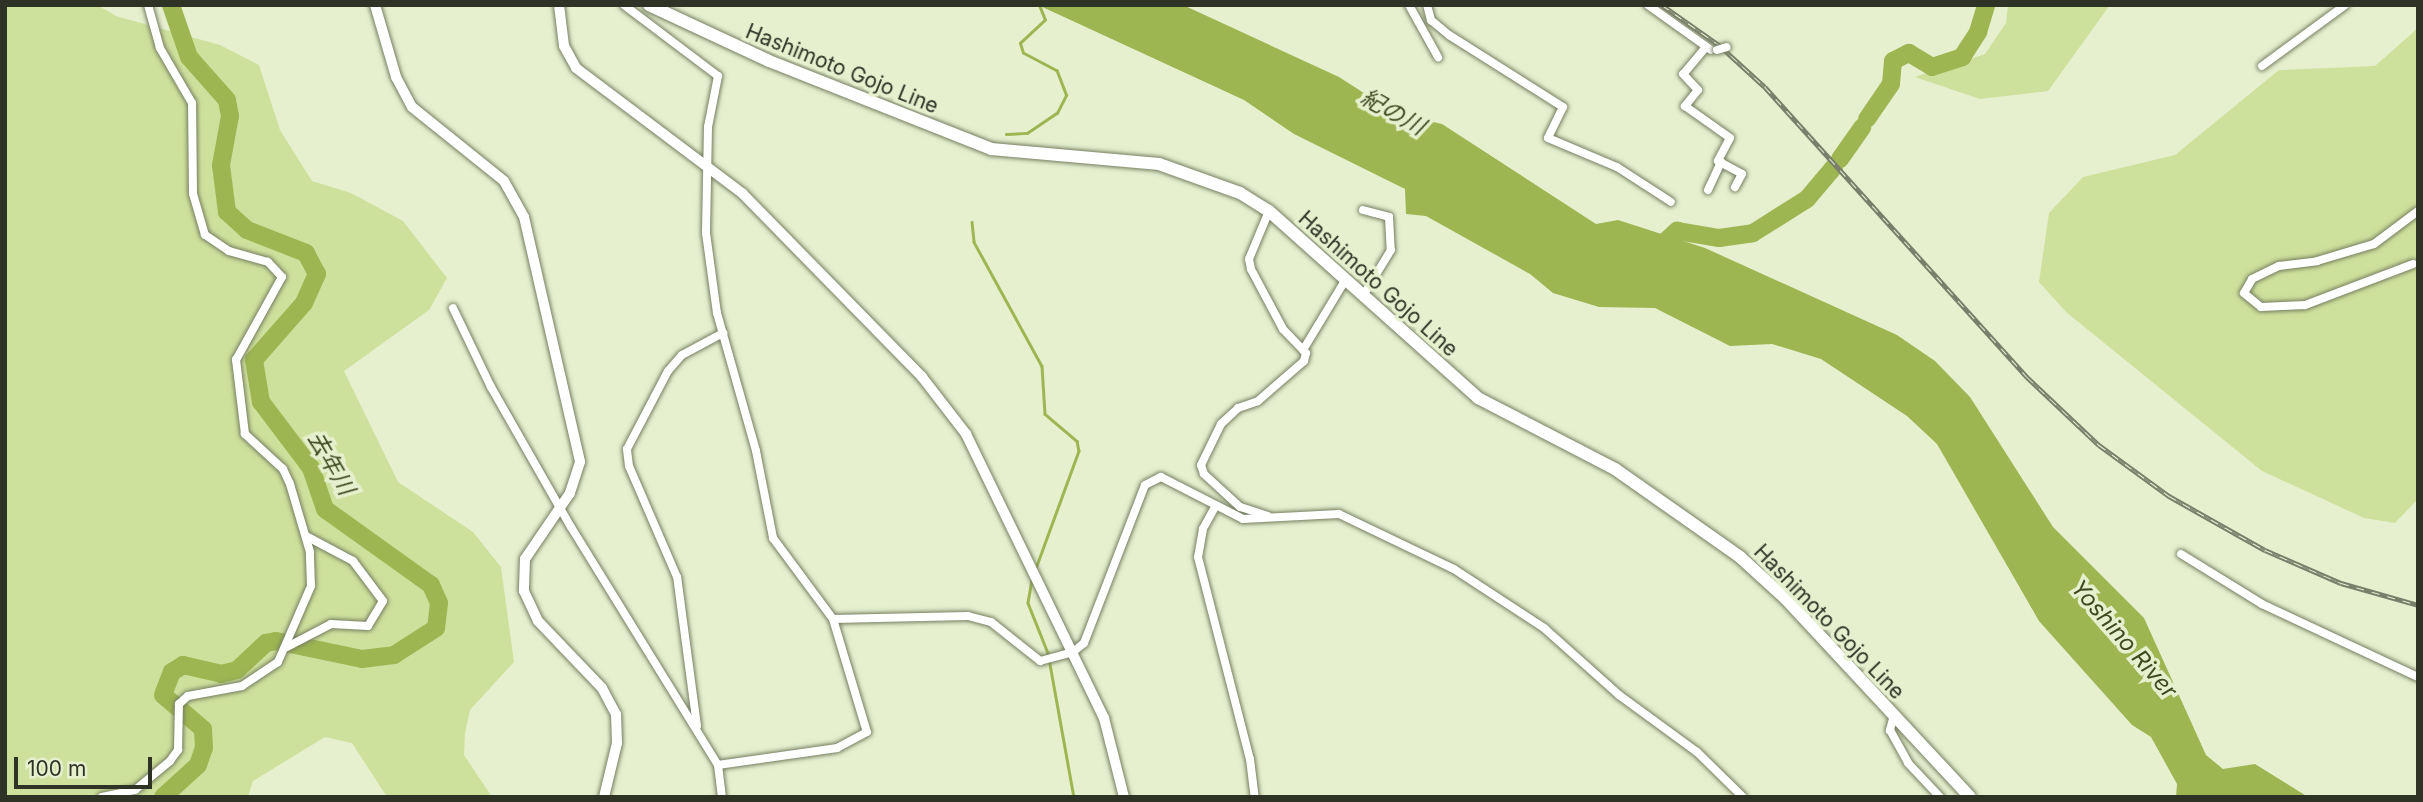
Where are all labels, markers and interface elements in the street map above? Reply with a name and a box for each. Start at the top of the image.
street label: Hashimoto Gojo Line [742,19,942,119]
water label: 紀の川 [1356,83,1430,141]
street label: Hashimoto Gojo Line [1293,206,1463,362]
water label: 去年川 [302,426,360,500]
street label: Hashimoto Gojo Line [1749,539,1909,705]
water label: Yoshino River [2065,574,2183,704]
scale bar [18,742,156,786]
text: 100 m [27,756,86,781]

